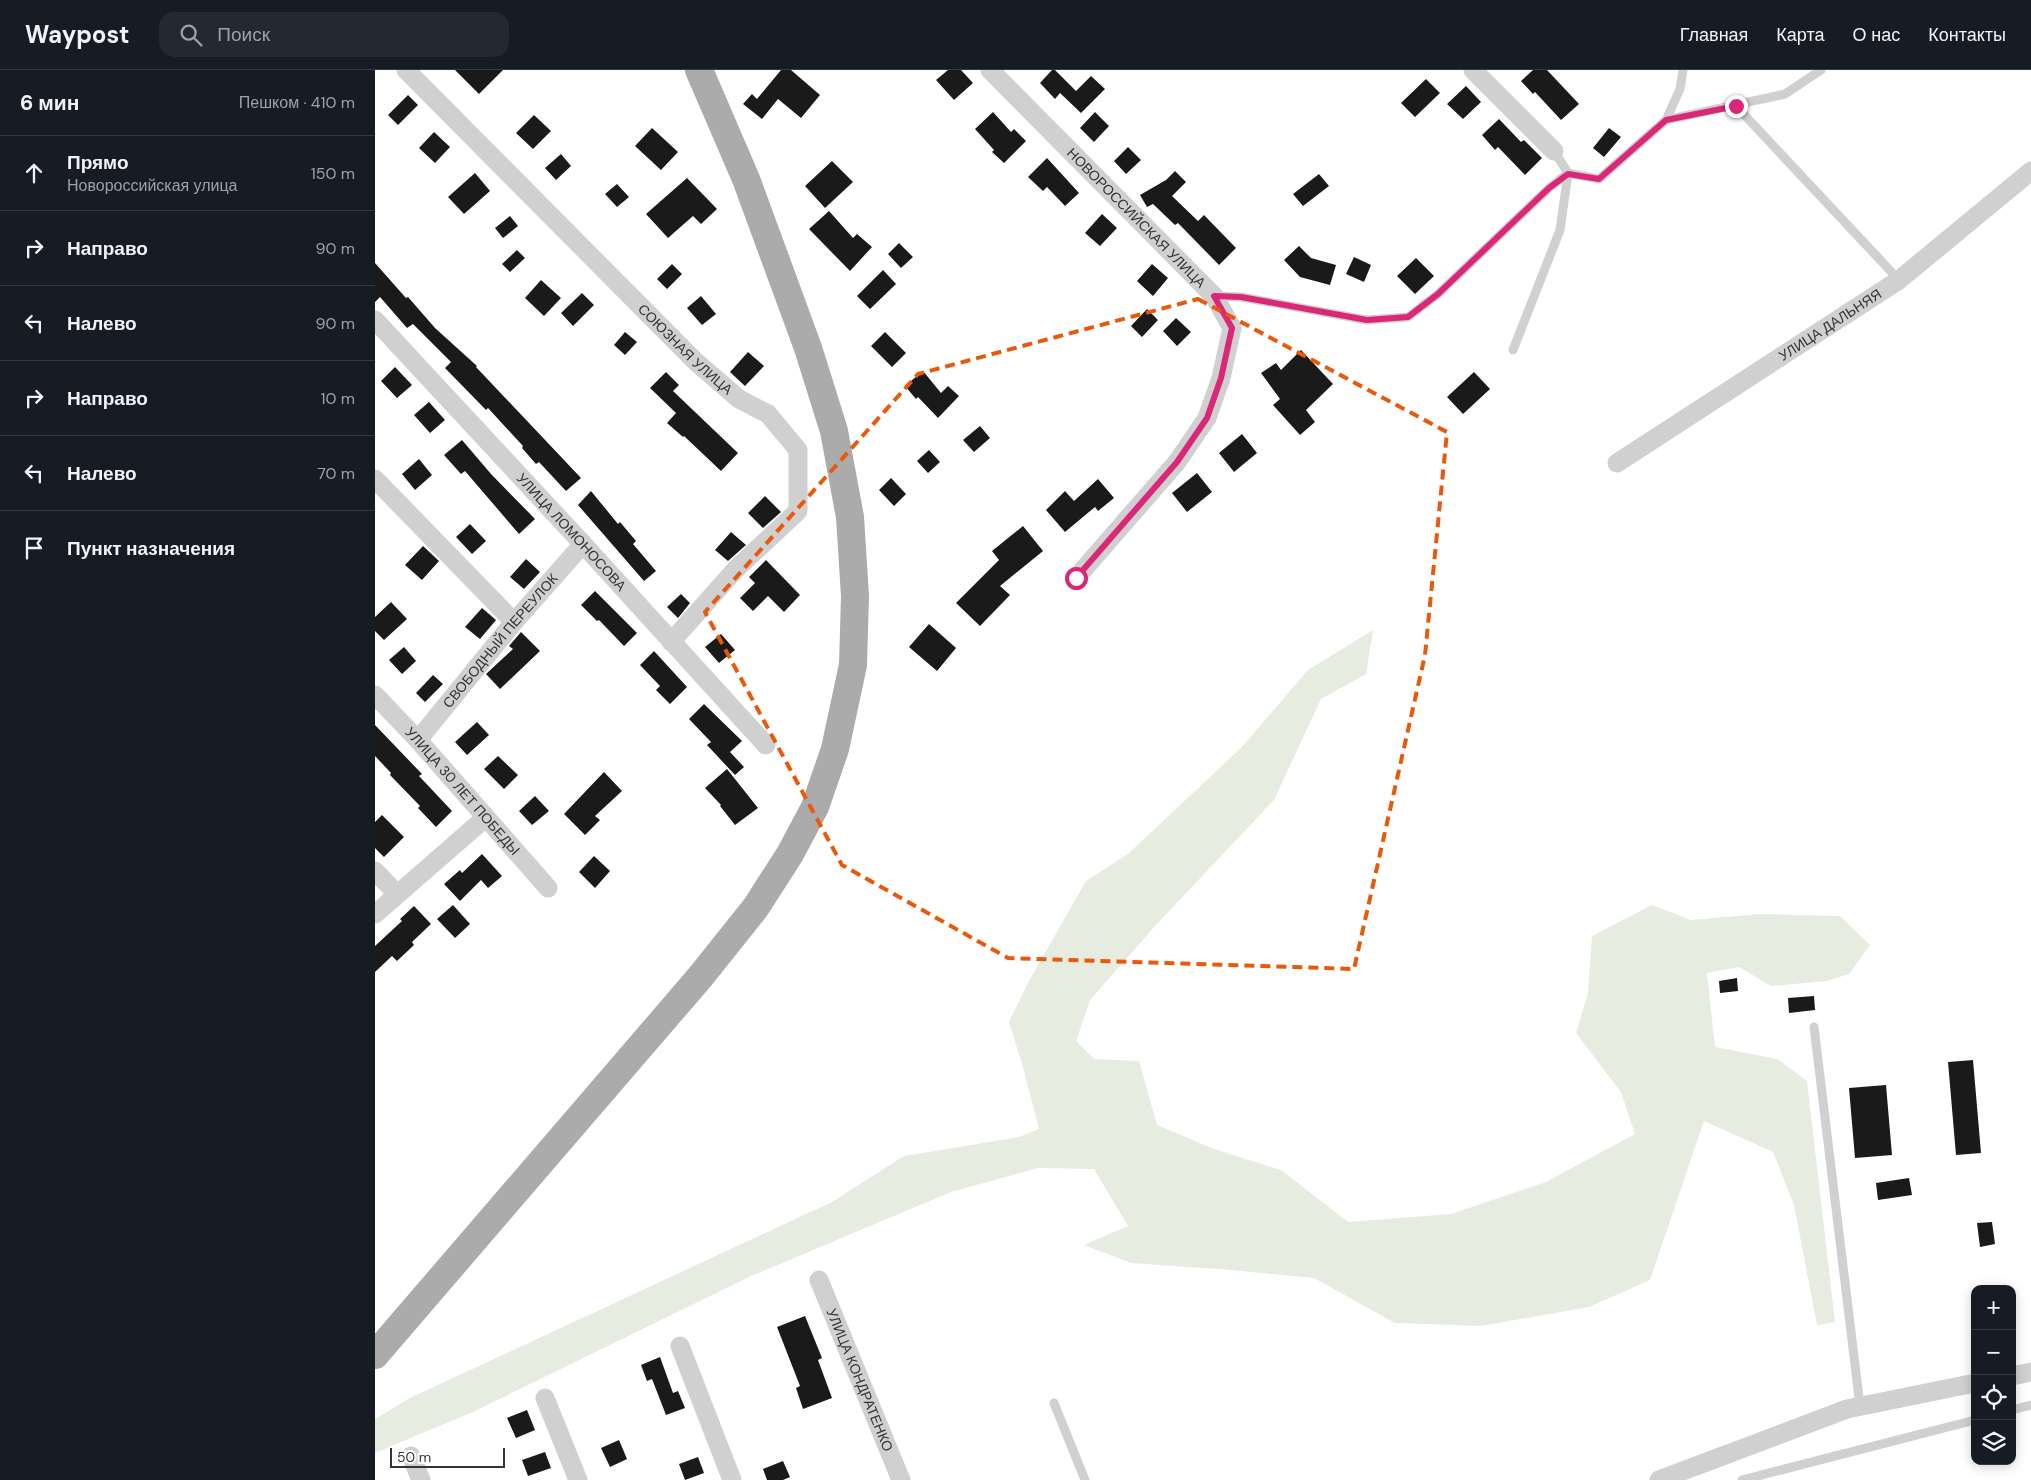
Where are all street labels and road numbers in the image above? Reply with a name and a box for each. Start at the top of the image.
street label: НОВОРОССИЙСКАЯ УЛИЦА [1063,144,1210,292]
street label: УЛИЦА ДАЛЬНЯЯ [1775,285,1885,365]
street label: СОЮЗНАЯ УЛИЦА [634,300,737,399]
street label: УЛИЦА ЛОМОНОСОВА [513,469,631,595]
street label: СВОБОДНЫЙ ПЕРЕУЛОК [439,569,562,712]
street label: УЛИЦА 30 ЛЕТ ПОБЕДЫ [401,723,524,859]
street label: УЛИЦА КОНДРАТЕНКО [823,1306,897,1454]

